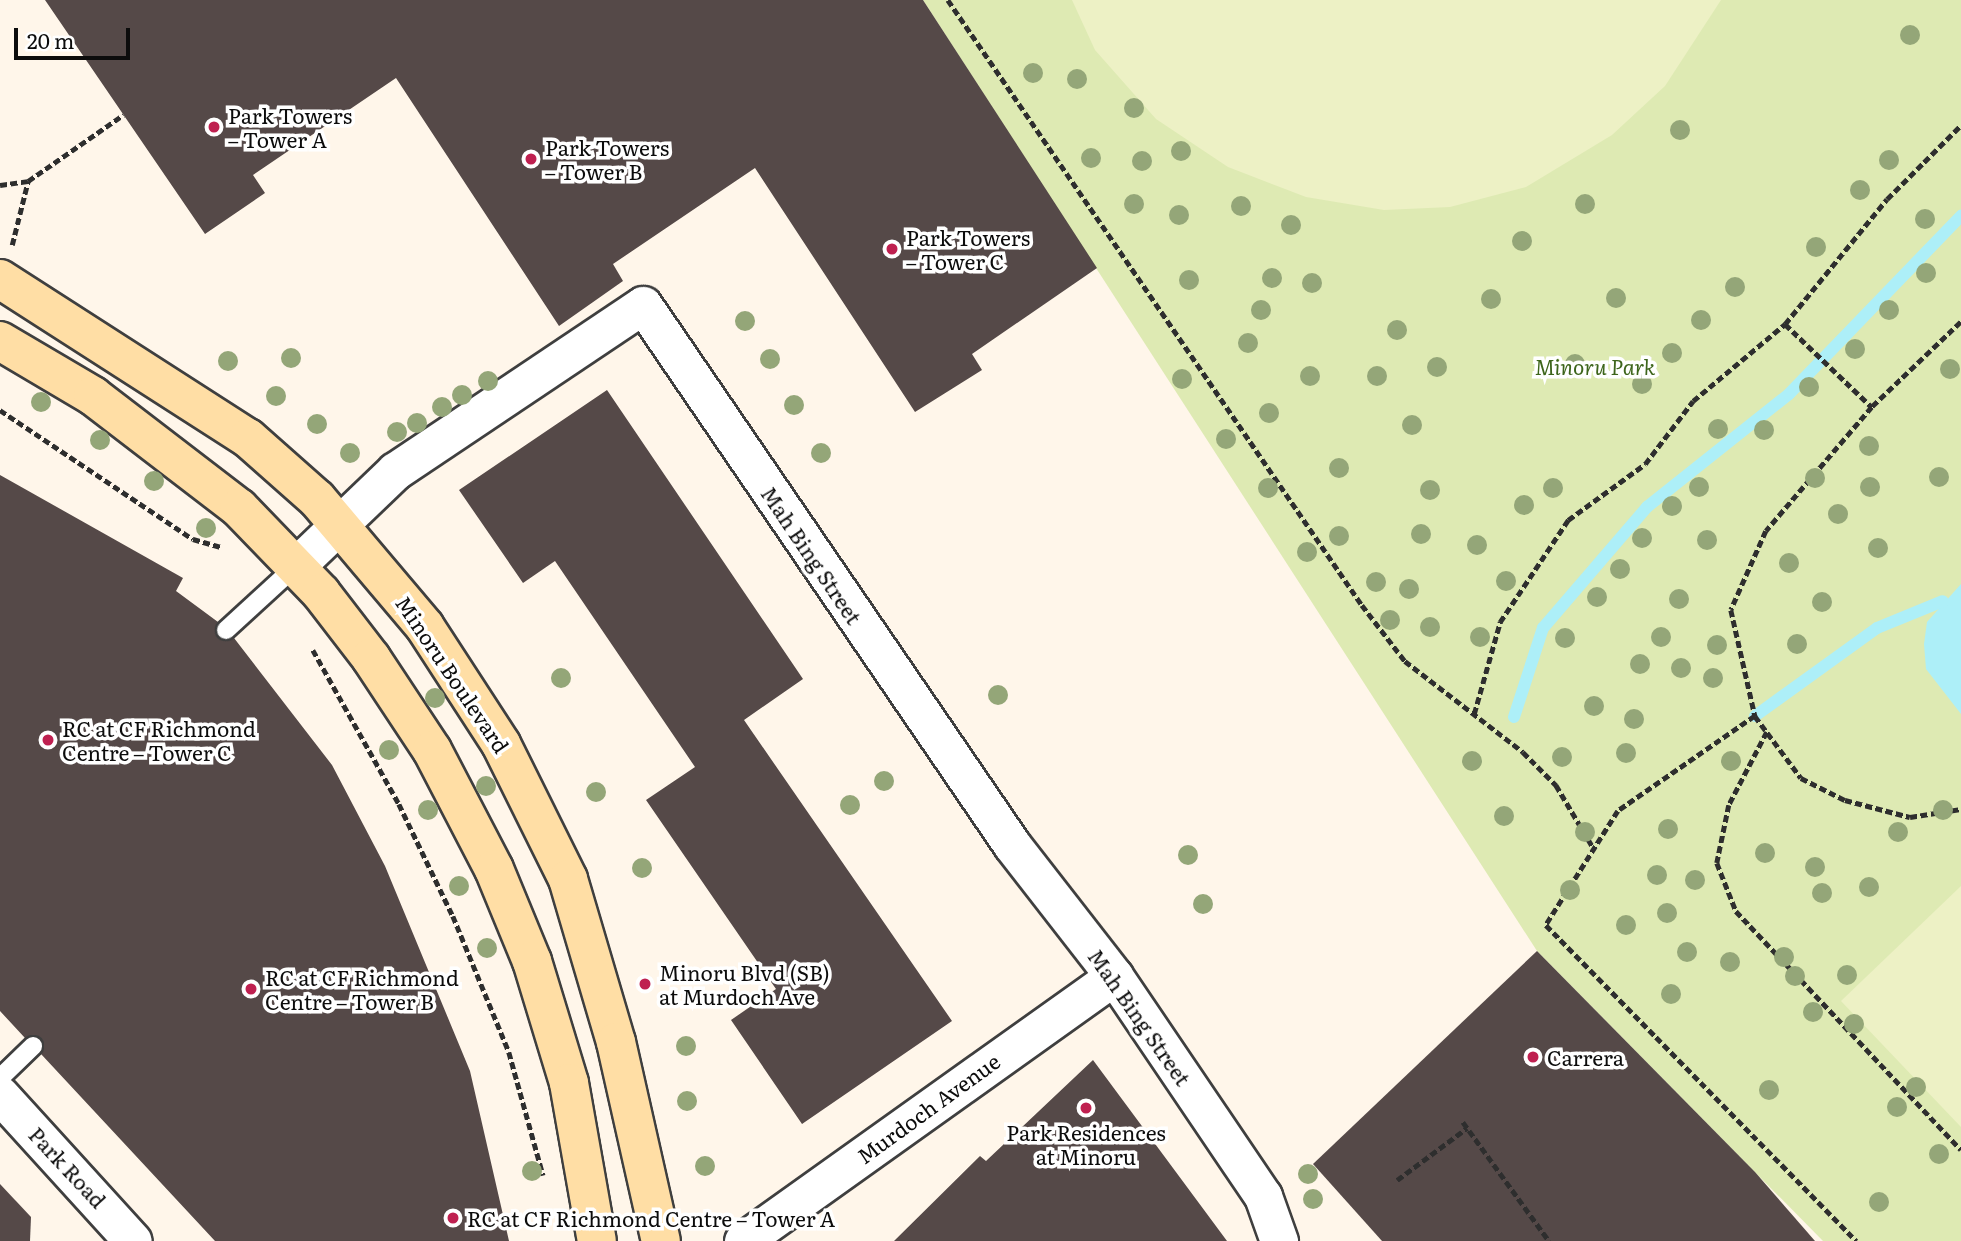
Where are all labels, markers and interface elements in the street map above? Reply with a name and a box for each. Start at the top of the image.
scale bar [18,14,133,58]
text: 20 m [27,24,74,55]
place label: Park Towers – Tower A [228,102,352,152]
marker: Park Towers – Tower A [206,119,222,135]
place label: Park Towers – Tower B [545,134,669,184]
marker: Park Towers – Tower B [523,151,539,167]
place label: Park Towers – Tower C [906,224,1030,274]
marker: Park Towers – Tower C [884,241,900,257]
park label: Minoru Park [1535,353,1655,379]
street label: Mah Bing Street [757,481,867,629]
street label: Minoru Boulevard [391,591,515,757]
place label: RC at CF Richmond Centre – Tower C [62,715,256,765]
marker: RC at CF Richmond Centre – Tower C [40,732,56,748]
street label: Mah Bing Street [1084,944,1196,1090]
place label: Minoru Blvd (SB) at Murdoch Ave [659,959,830,1009]
place label: RC at CF Richmond Centre – Tower B [265,964,459,1014]
marker: Minoru Blvd (SB) at Murdoch Ave [637,976,653,992]
marker: RC at CF Richmond Centre – Tower B [243,981,259,997]
place label: Carrera [1547,1044,1624,1070]
street label: Murdoch Avenue [852,1048,1004,1168]
marker: Carrera [1525,1049,1541,1065]
marker: Park Residences at Minoru [1078,1100,1094,1116]
place label: Park Residences at Minoru [1006,1119,1166,1169]
street label: Park Road [24,1121,112,1213]
place label: RC at CF Richmond Centre – Tower A [467,1205,835,1231]
marker: RC at CF Richmond Centre – Tower A [445,1210,461,1226]

